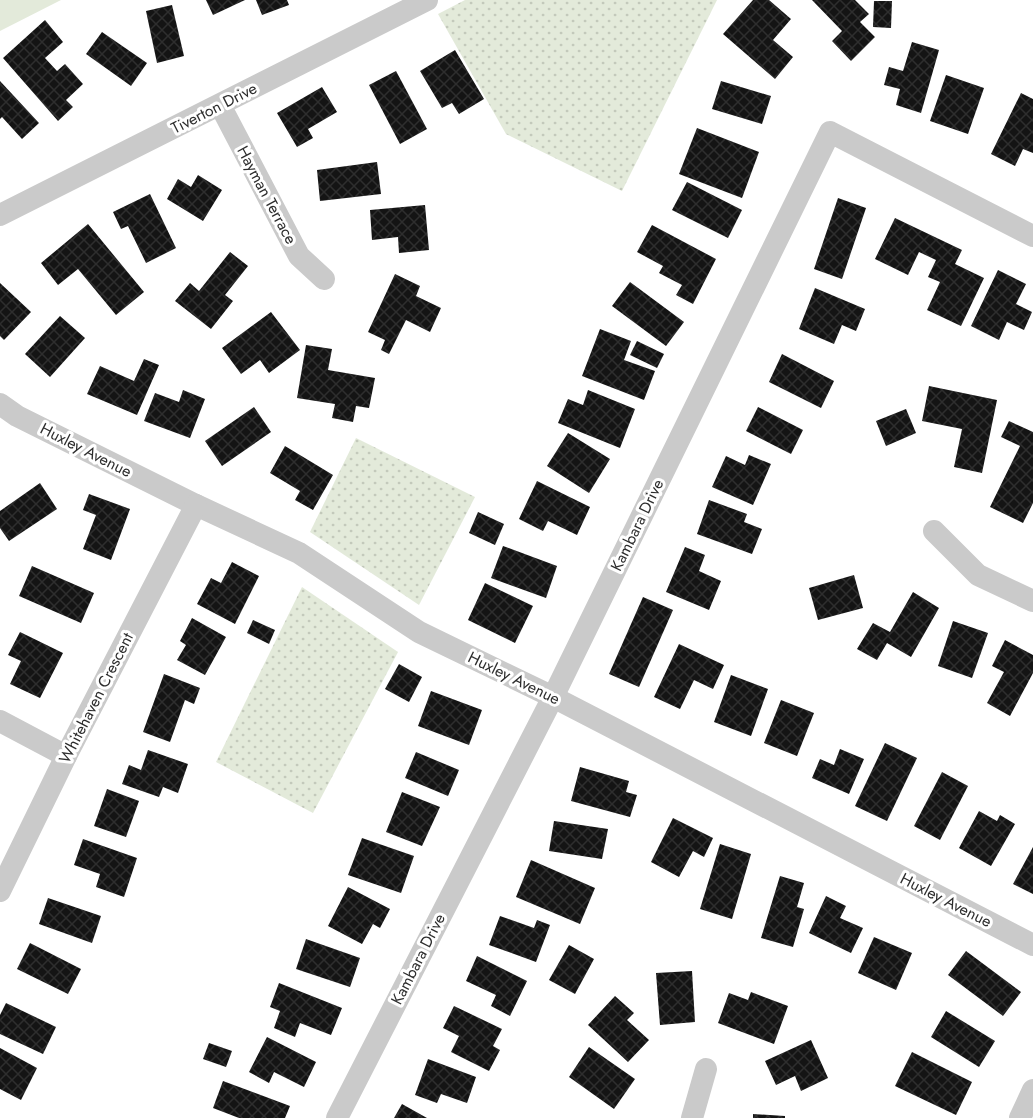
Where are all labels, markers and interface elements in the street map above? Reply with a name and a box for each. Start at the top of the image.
street label: Tiverton Drive [167,77,261,139]
street label: Hayman Terrace [231,142,303,248]
street label: Huxley Avenue [36,417,136,483]
street label: Kambara Drive [605,475,669,575]
street label: Whitehaven Crescent [53,629,139,767]
street label: Huxley Avenue [464,646,564,710]
street label: Huxley Avenue [896,867,996,933]
street label: Kambara Drive [385,909,451,1009]

